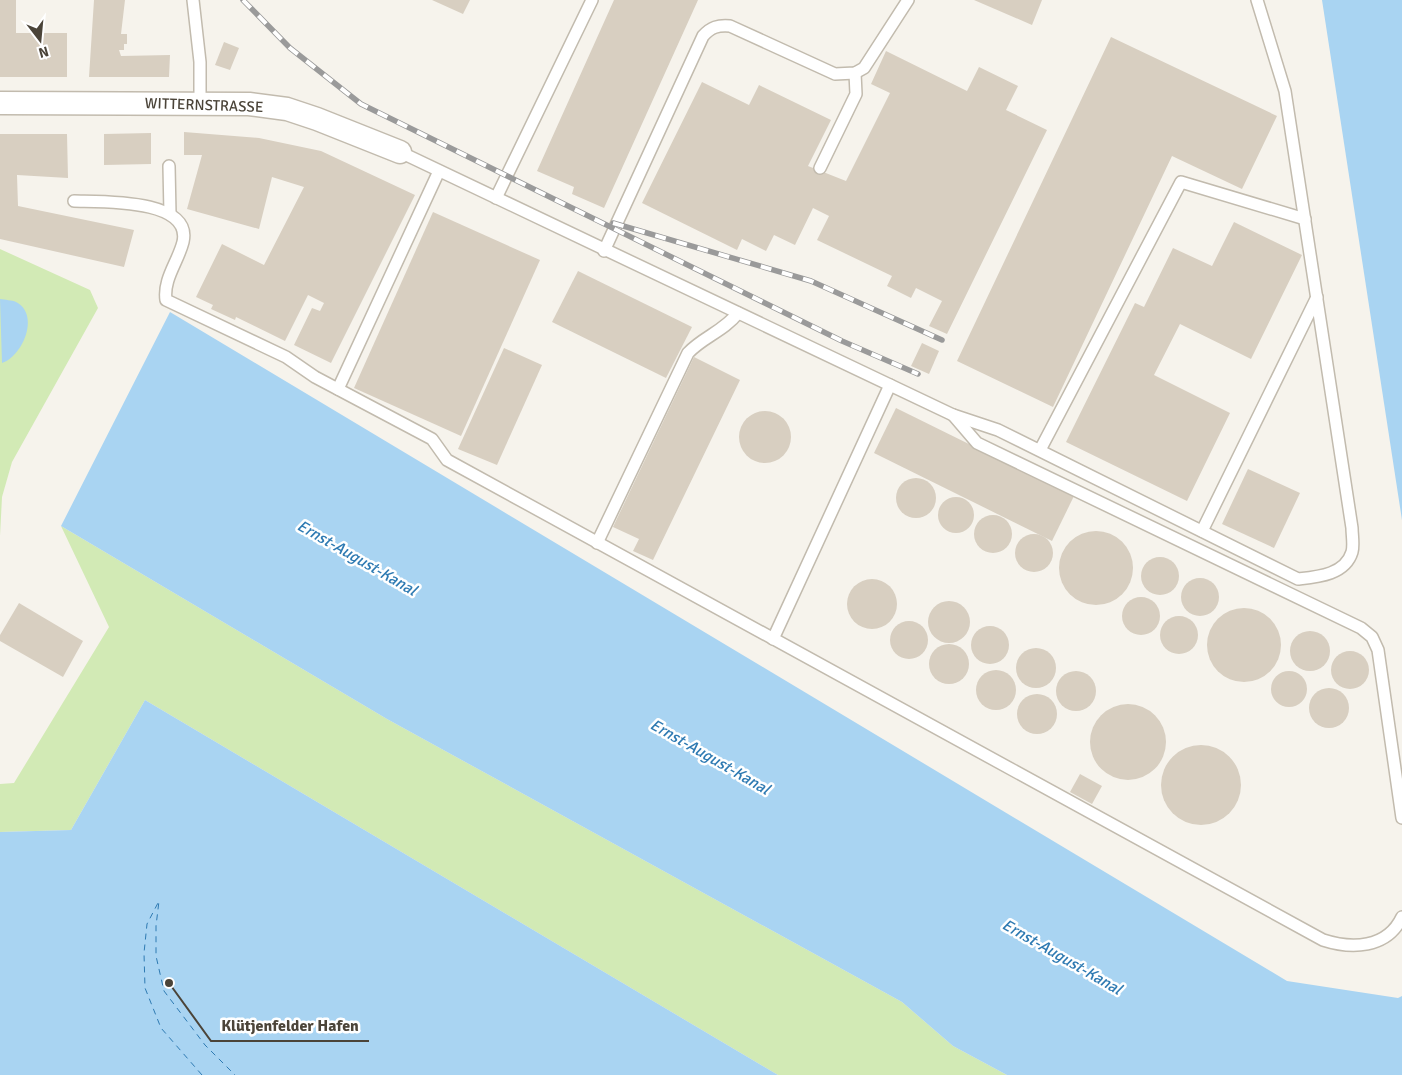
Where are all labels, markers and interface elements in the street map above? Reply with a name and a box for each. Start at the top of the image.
north arrow [15,15,65,65]
text: N [36,43,50,62]
street label: WITTERNSTRASSE [144,94,264,116]
water label: Ernst-August-Kanal [294,516,422,601]
water label: Ernst-August-Kanal [647,715,775,800]
water label: Ernst-August-Kanal [999,915,1127,1000]
callout: Klütjenfelder Hafen [211,1010,369,1041]
text: Klütjenfelder Hafen [221,1016,359,1036]

